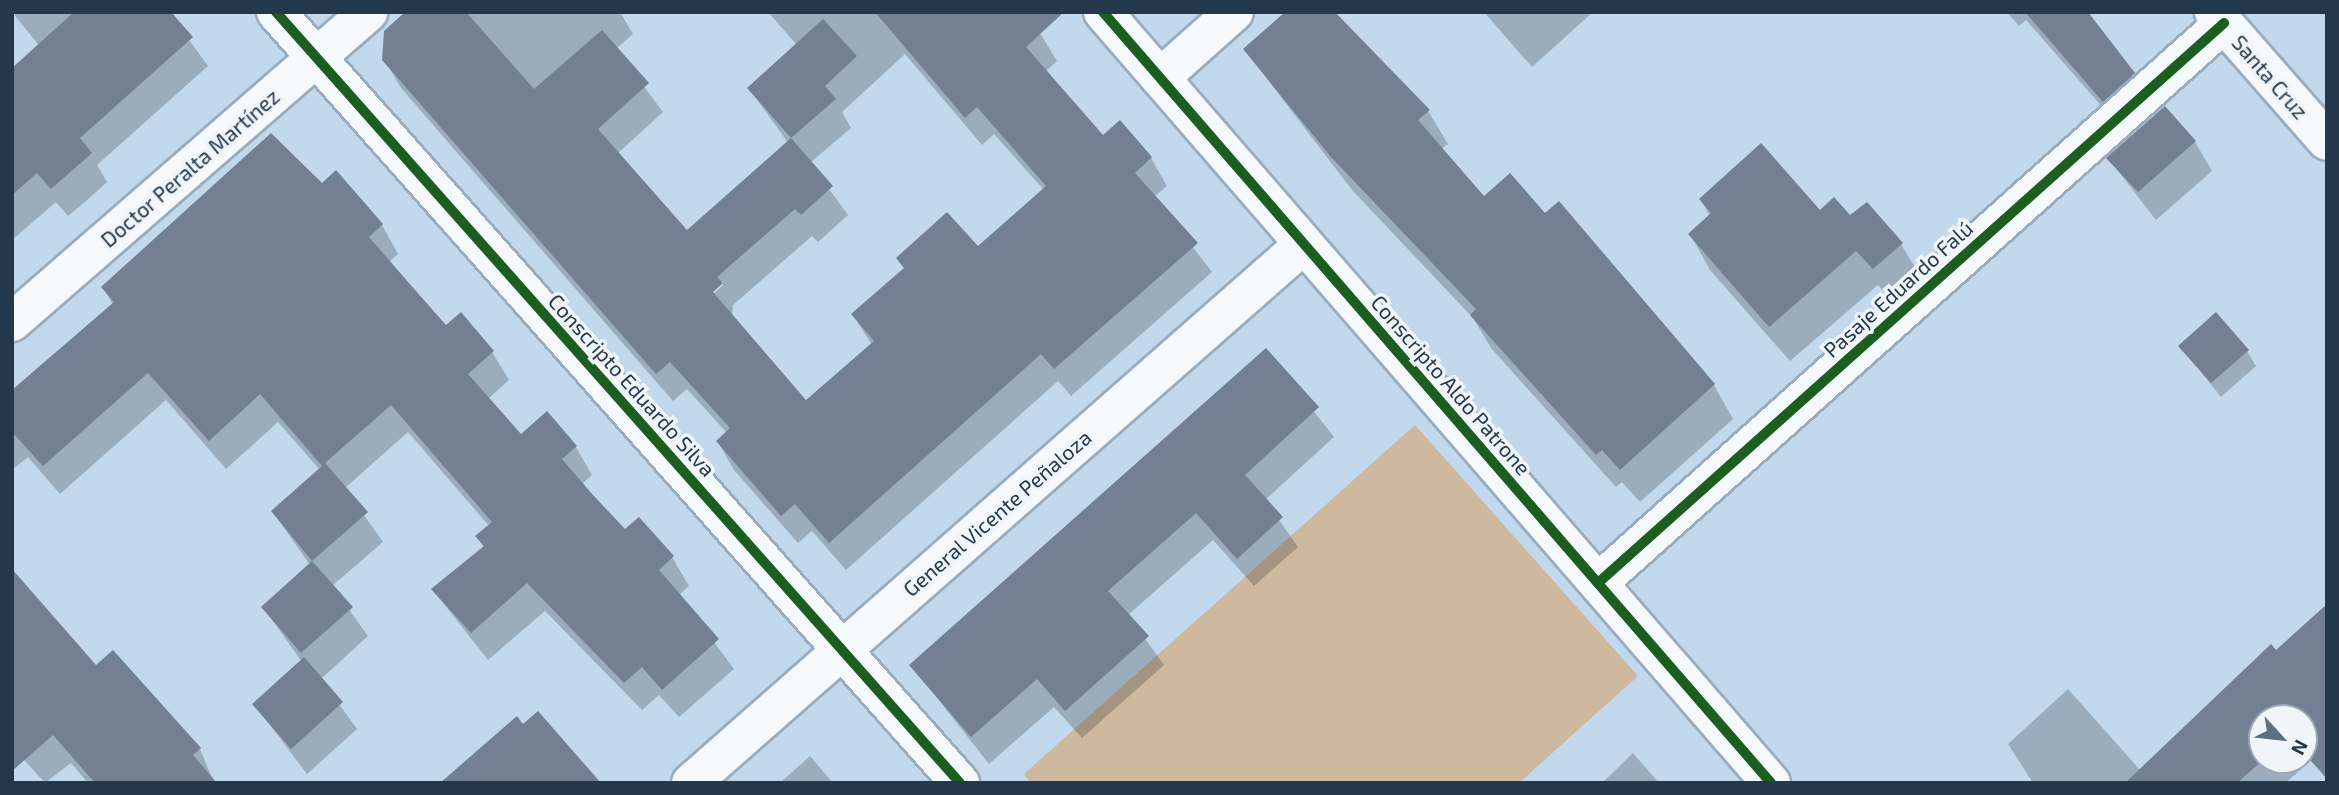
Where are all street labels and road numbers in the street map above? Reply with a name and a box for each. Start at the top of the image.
street label: Santa Cruz [2227,30,2313,124]
street label: Doctor Peralta Martínez [95,83,285,253]
street label: Pasaje Eduardo Falú [1818,215,1978,363]
street label: Conscripto Eduardo Silva [543,289,721,481]
street label: Conscripto Aldo Patrone [1366,290,1536,480]
street label: General Vicente Peñaloza [897,424,1097,602]

